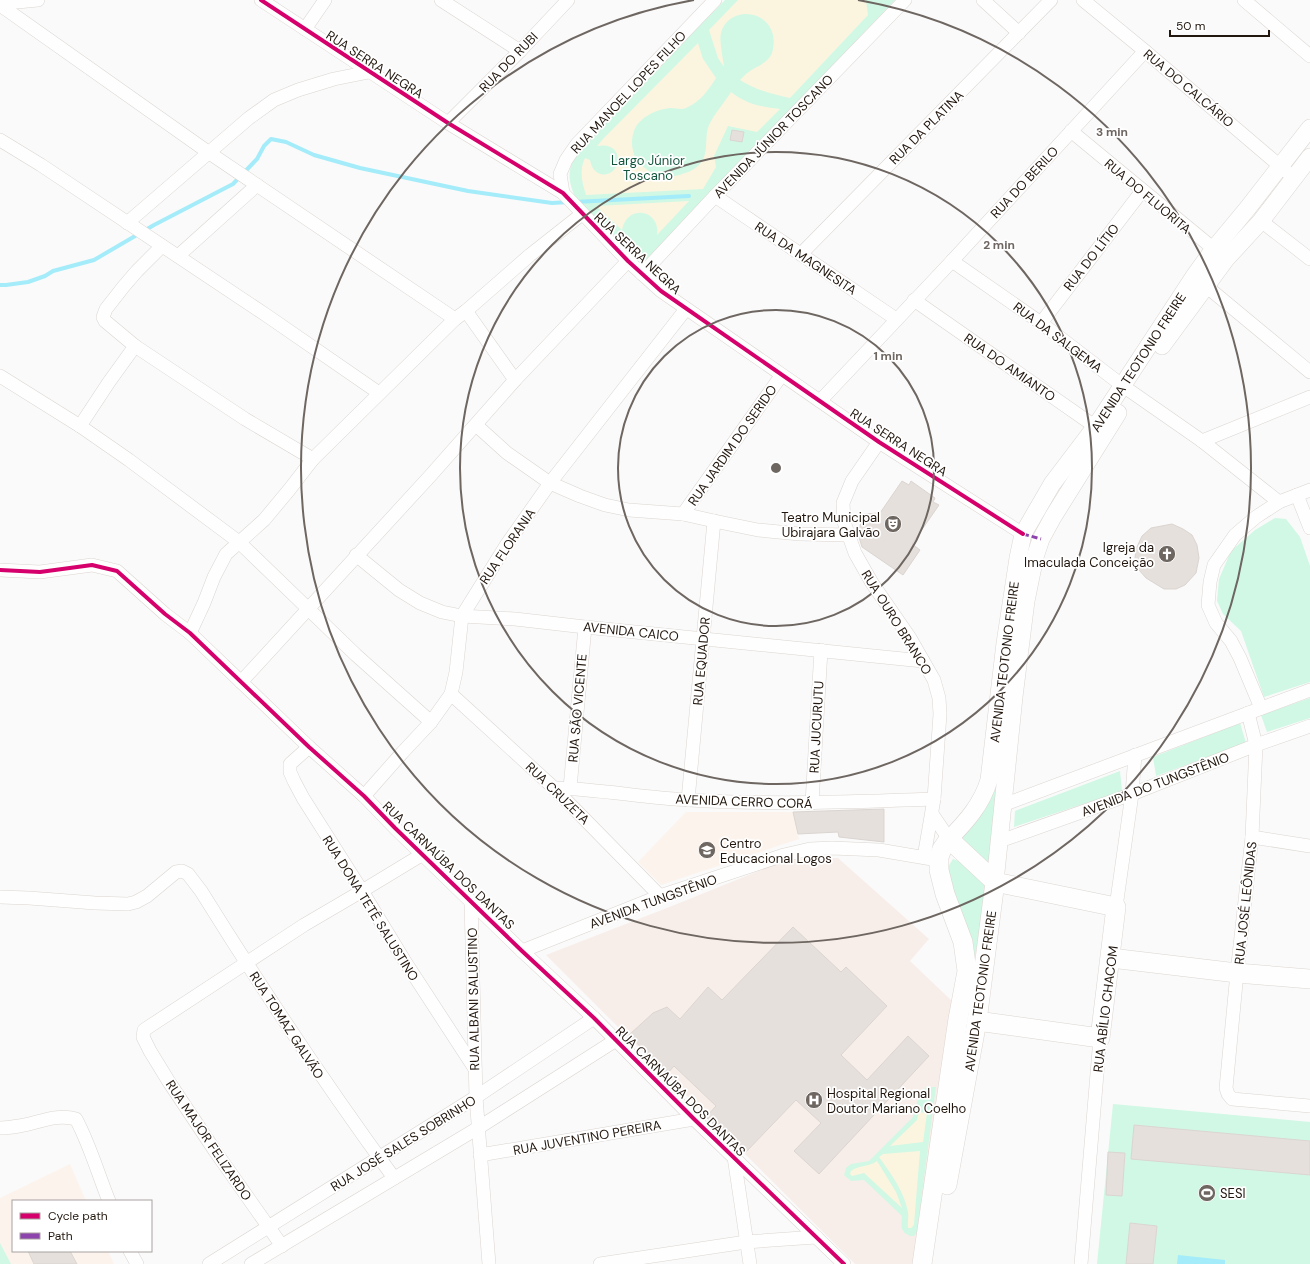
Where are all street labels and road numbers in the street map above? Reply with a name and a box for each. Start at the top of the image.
street label: RUA SERRA NEGRA [323,27,427,102]
street label: RUA MANOEL LOPES FILHO [567,27,690,157]
street label: RUA DO RUBI [475,29,541,96]
street label: RUA DO CALCÁRIO [1140,45,1238,131]
street label: AVENIDA JÚNIOR TOSCANO [709,70,837,202]
street label: RUA DA PLATINA [886,86,967,168]
street label: RUA DO BERILO [987,143,1062,222]
street label: RUA DO FLUORITA [1101,155,1195,238]
street label: RUA SERRA NEGRA [591,209,685,298]
street label: RUA DA MAGNESITA [752,218,860,299]
street label: RUA DO LÍTIO [1059,220,1123,294]
street label: AVENIDA TEOTONIO FREIRE [1087,289,1190,435]
street label: RUA DA SALGEMA [1010,298,1106,377]
street label: RUA DO AMIANTO [961,330,1059,405]
street label: RUA JARDIM DO SERIDO [684,381,781,509]
street label: RUA SERRA NEGRA [847,405,951,480]
street label: RUA FLORANIA [476,505,539,588]
street label: RUA OURO BRANCO [857,567,936,678]
street label: AVENIDA TEOTONIO FREIRE [986,580,1023,744]
street label: RUA EQUADOR [689,616,714,706]
street label: AVENIDA CAICO [582,618,680,645]
street label: RUA SÃO VICENTE [564,653,591,763]
street label: RUA JUCURUTU [806,680,827,774]
street label: AVENIDA DO TUNGSTÊNIO [1079,748,1232,821]
street label: RUA CRUZETA [522,758,594,828]
street label: AVENIDA CERRO CORÁ [675,790,813,812]
street label: RUA CARNAÚBA DOS DANTAS [379,797,519,933]
street label: RUA DONA TETÊ SALUSTINO [319,832,422,984]
street label: RUA JOSÉ LEÔNIDAS [1230,841,1260,965]
street label: AVENIDA TUNGSTÊNIO [587,870,719,932]
street label: AVENIDA TEOTONIO FREIRE [961,909,1000,1073]
street label: RUA ALBANI SALUSTINO [464,927,483,1071]
street label: RUA ABÍLIO CHACOM [1088,945,1122,1073]
street label: RUA TOMAZ GALVÃO [246,969,328,1082]
street label: RUA CARNAÚBA DOS DANTAS [612,1022,750,1160]
street label: RUA MAJOR FELIZARDO [162,1077,255,1204]
street label: RUA JOSÉ SALES SOBRINHO [327,1091,479,1195]
street label: RUA JUVENTINO PEREIRA [512,1116,663,1159]

